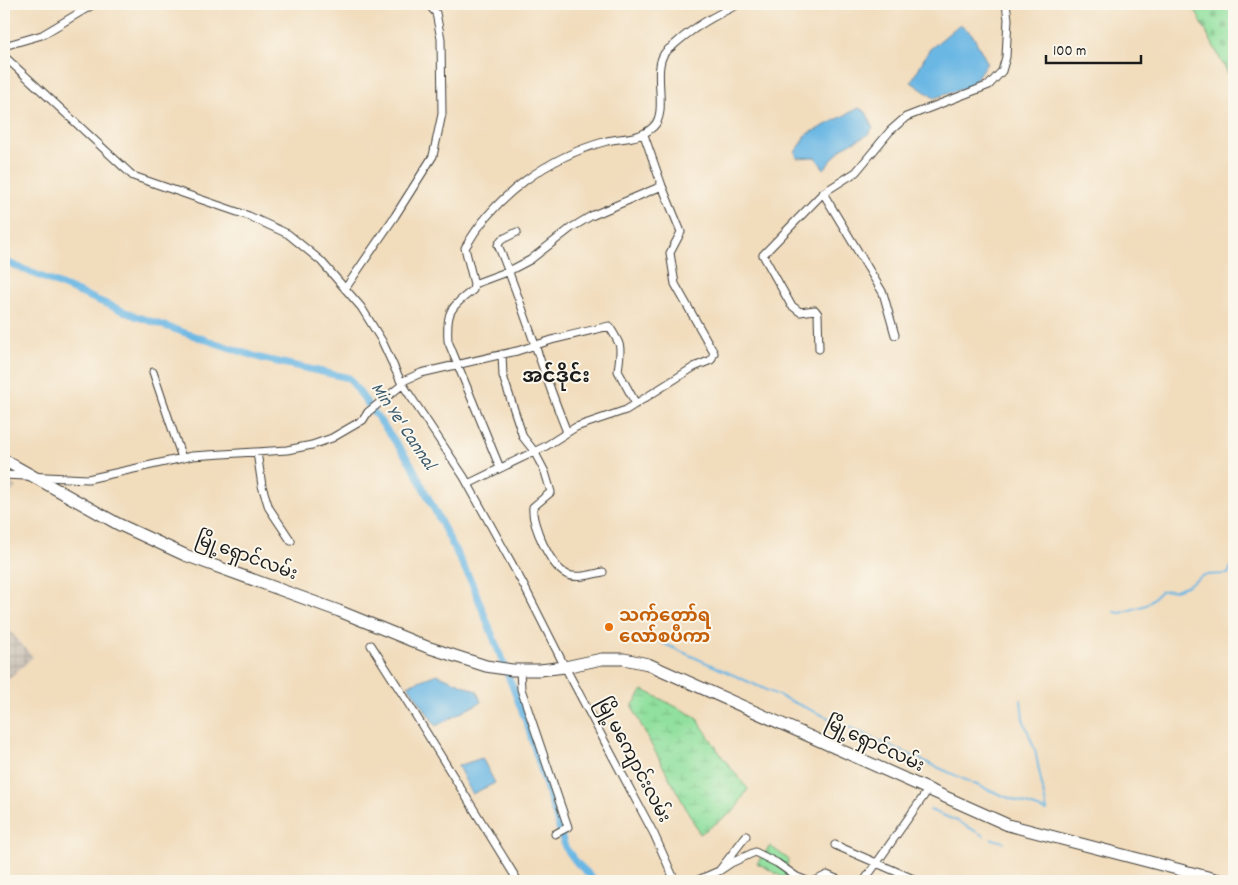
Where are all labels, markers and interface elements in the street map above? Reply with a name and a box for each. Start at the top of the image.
scale bar [1046,32,1140,64]
text: 100 m [1053,41,1086,63]
district label: အင်ဒိုင်း [522,362,590,392]
water label: Min Ye' Cannal [363,378,442,477]
street label: မြို့ရှောင်လမ်း [192,524,302,588]
place label: သက်တော်ရ လော်စပီကာ [619,603,712,651]
marker: သက်တော်ရ လော်စပီကာ [603,621,615,633]
street label: မြို့မကျောင်းလမ်း [589,692,679,828]
street label: မြို့ရှောင်လမ်း [820,709,929,780]

